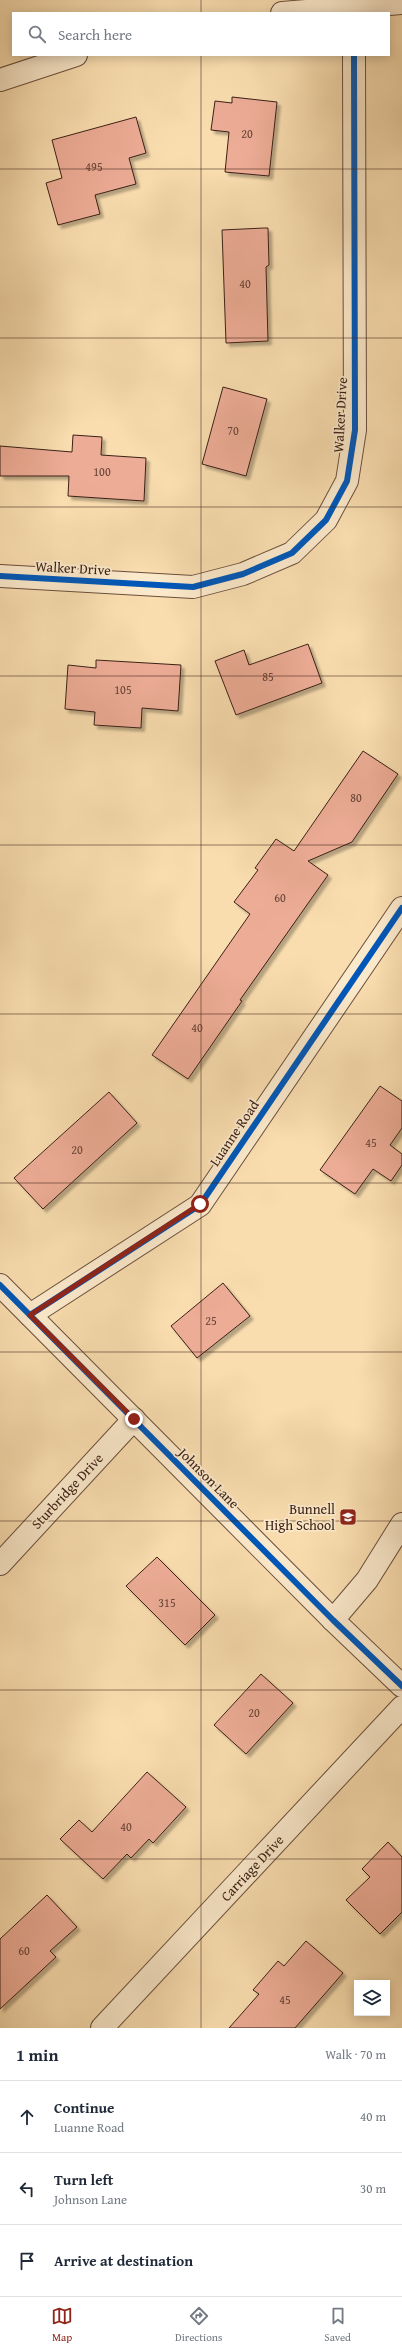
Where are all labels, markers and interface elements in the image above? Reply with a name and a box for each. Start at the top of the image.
search box [12,12,390,56]
icon: search [26,23,48,45]
text: Search here [58,24,132,45]
house number: 20 [241,125,253,142]
house number: 495 [85,158,103,175]
house number: 40 [239,275,251,292]
street label: Walker Drive [328,376,352,453]
house number: 70 [227,422,239,439]
house number: 100 [93,463,111,480]
street label: Walker Drive [35,556,112,580]
house number: 85 [262,668,274,685]
house number: 105 [114,681,132,698]
house number: 80 [350,789,362,806]
house number: 60 [274,889,286,906]
house number: 40 [191,1019,203,1036]
street label: Luanne Road [205,1096,264,1170]
house number: 45 [365,1134,377,1151]
house number: 20 [71,1141,83,1158]
route start [191,1195,209,1213]
house number: 25 [205,1312,217,1329]
route end [125,1410,143,1428]
street label: Johnson Lane [173,1442,244,1513]
street label: Sturbridge Drive [26,1448,108,1534]
place label: Bunnell High School [265,1499,335,1535]
school or university icon: Bunnell High School [338,1507,358,1527]
house number: 315 [158,1594,176,1611]
house number: 20 [248,1704,260,1721]
house number: 40 [120,1818,132,1835]
street label: Carriage Drive [216,1830,288,1906]
house number: 60 [18,1942,30,1959]
map controls [354,1980,390,2016]
button: layers [354,1980,390,2016]
house number: 45 [279,1991,291,2008]
text: 1 min [16,2042,58,2067]
text: Walk · 70 m [325,2045,386,2064]
text: Continue [54,2097,115,2118]
icon: ahead [16,2106,38,2128]
text: 40 m [360,2107,386,2126]
text: Luanne Road [54,2118,124,2137]
text: Turn left [54,2169,113,2190]
icon: left [16,2178,38,2200]
text: 30 m [360,2179,386,2198]
text: Johnson Lane [54,2190,127,2209]
icon: arrive [16,2250,38,2272]
text: Arrive at destination [54,2250,193,2271]
tab: Map [51,2305,73,2345]
tab: Directions [175,2305,222,2345]
tab: Saved [324,2305,351,2345]

